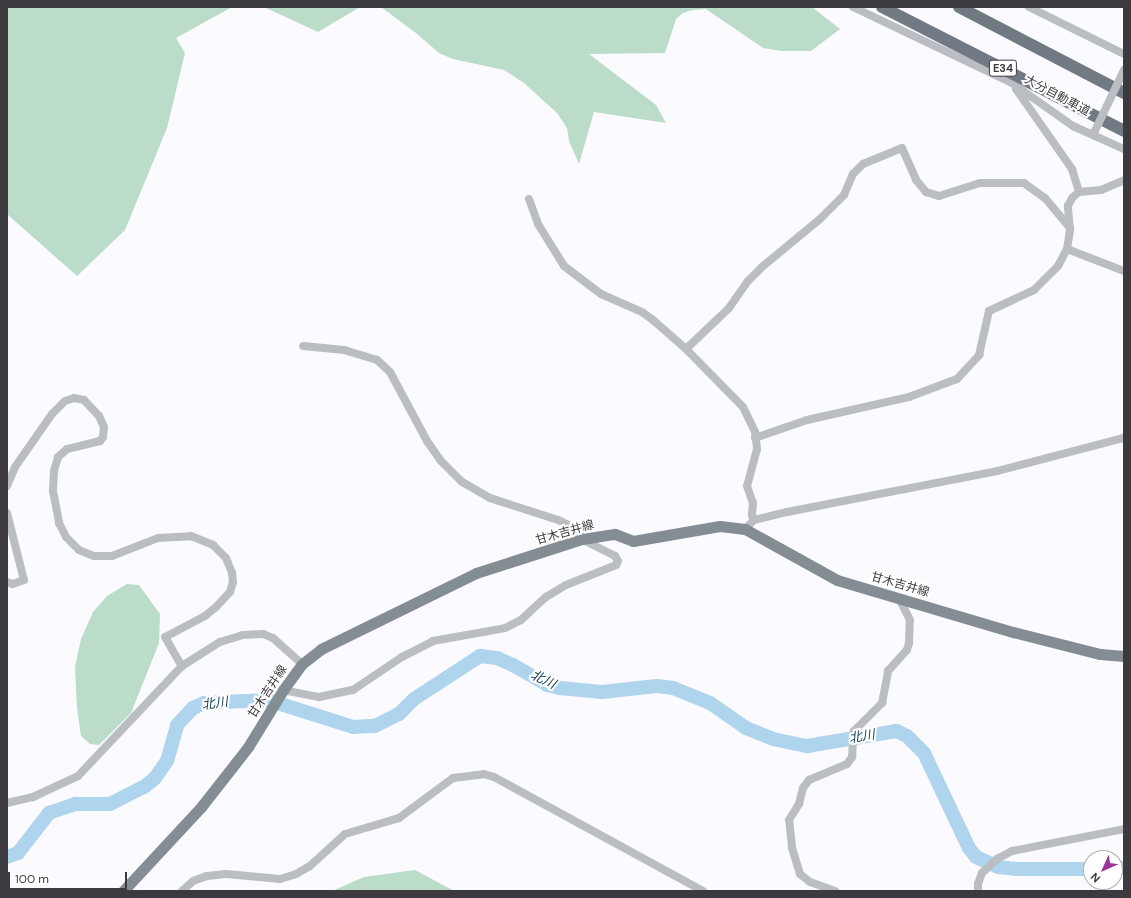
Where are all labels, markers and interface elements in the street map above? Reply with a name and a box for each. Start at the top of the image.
road number: E34 [988,59,1018,77]
street label: 大分自動車道 [1022,73,1092,119]
street label: 甘木吉井線 [534,518,596,548]
street label: 甘木吉井線 [869,570,931,600]
street label: 甘木吉井線 [246,663,290,721]
water label: 北川 [528,667,558,693]
water label: 北川 [201,694,229,714]
water label: 北川 [848,727,876,747]
north arrow [1083,850,1123,890]
scale bar [10,864,129,890]
text: N [1087,870,1103,886]
text: 100 m [15,871,49,887]

